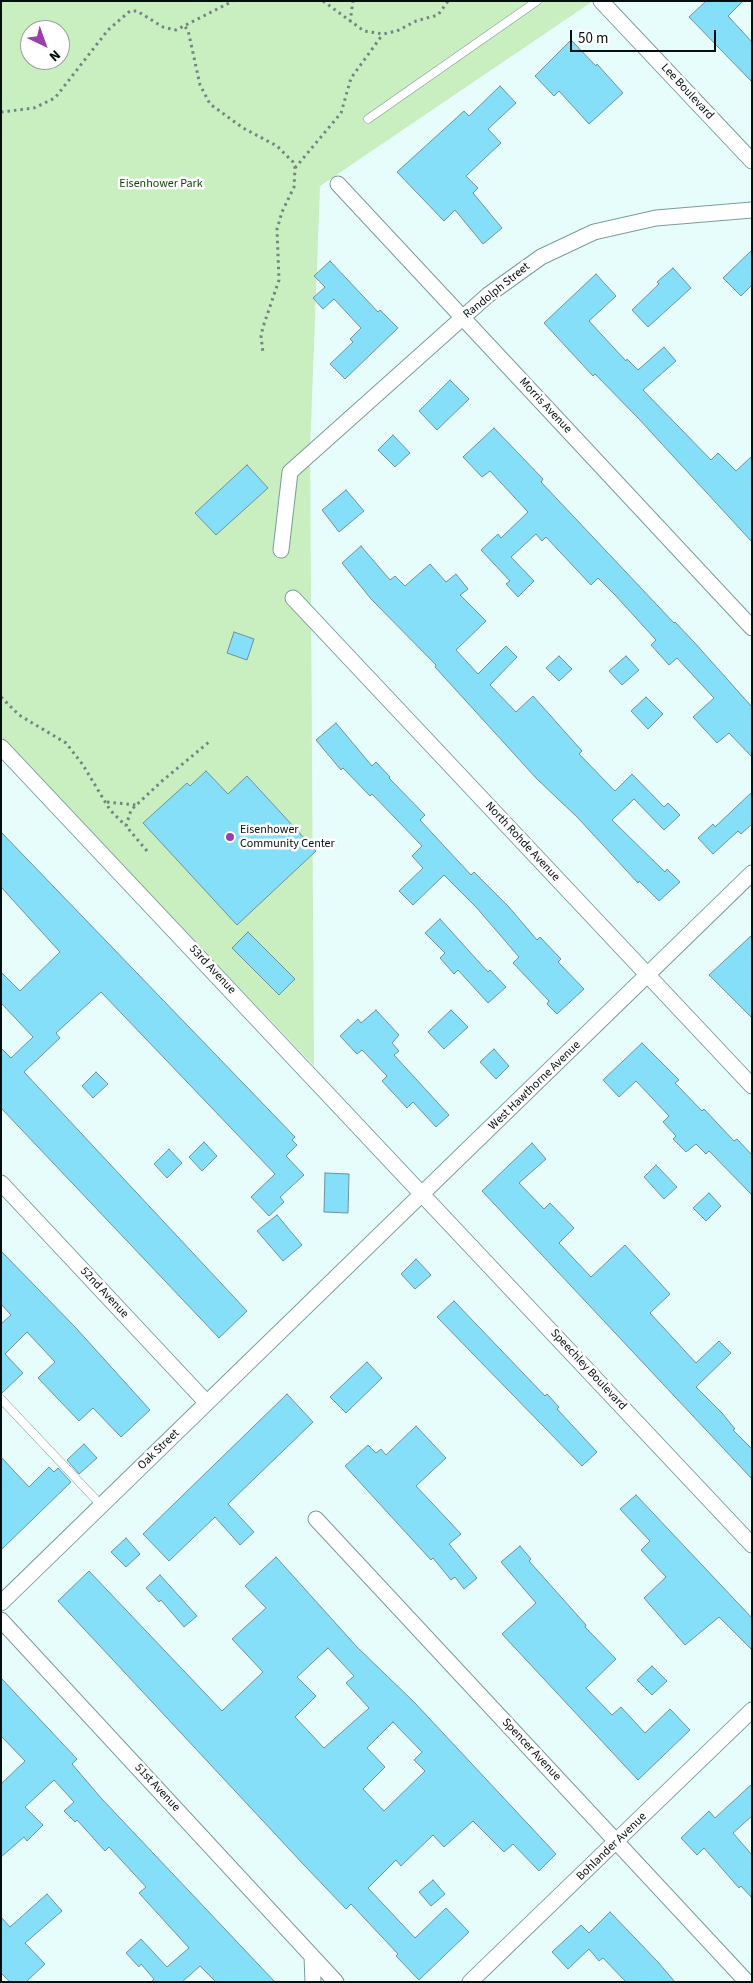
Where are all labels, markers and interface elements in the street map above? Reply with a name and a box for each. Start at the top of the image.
north arrow [20,20,70,70]
scale bar [573,20,719,52]
text: 50 m [578,28,608,49]
text: N [44,45,65,66]
street label: Lee Boulevard [657,61,717,123]
park label: Eisenhower Park [119,177,203,191]
street label: Randolph Street [461,260,533,322]
street label: Morris Avenue [516,375,574,437]
street label: North Rohde Avenue [482,799,562,885]
place label: Eisenhower Community Center [240,823,335,851]
marker: Eisenhower Community Center [224,831,236,843]
street label: 53rd Avenue [186,942,238,998]
street label: West Hawthorne Avenue [486,1038,584,1134]
street label: 52nd Avenue [77,1264,131,1322]
street label: Speechley Boulevard [547,1327,629,1413]
street label: Oak Street [135,1427,183,1473]
street label: Spencer Avenue [498,1716,564,1784]
street label: 51st Avenue [131,1761,183,1815]
street label: Bohlander Avenue [574,1810,650,1884]

